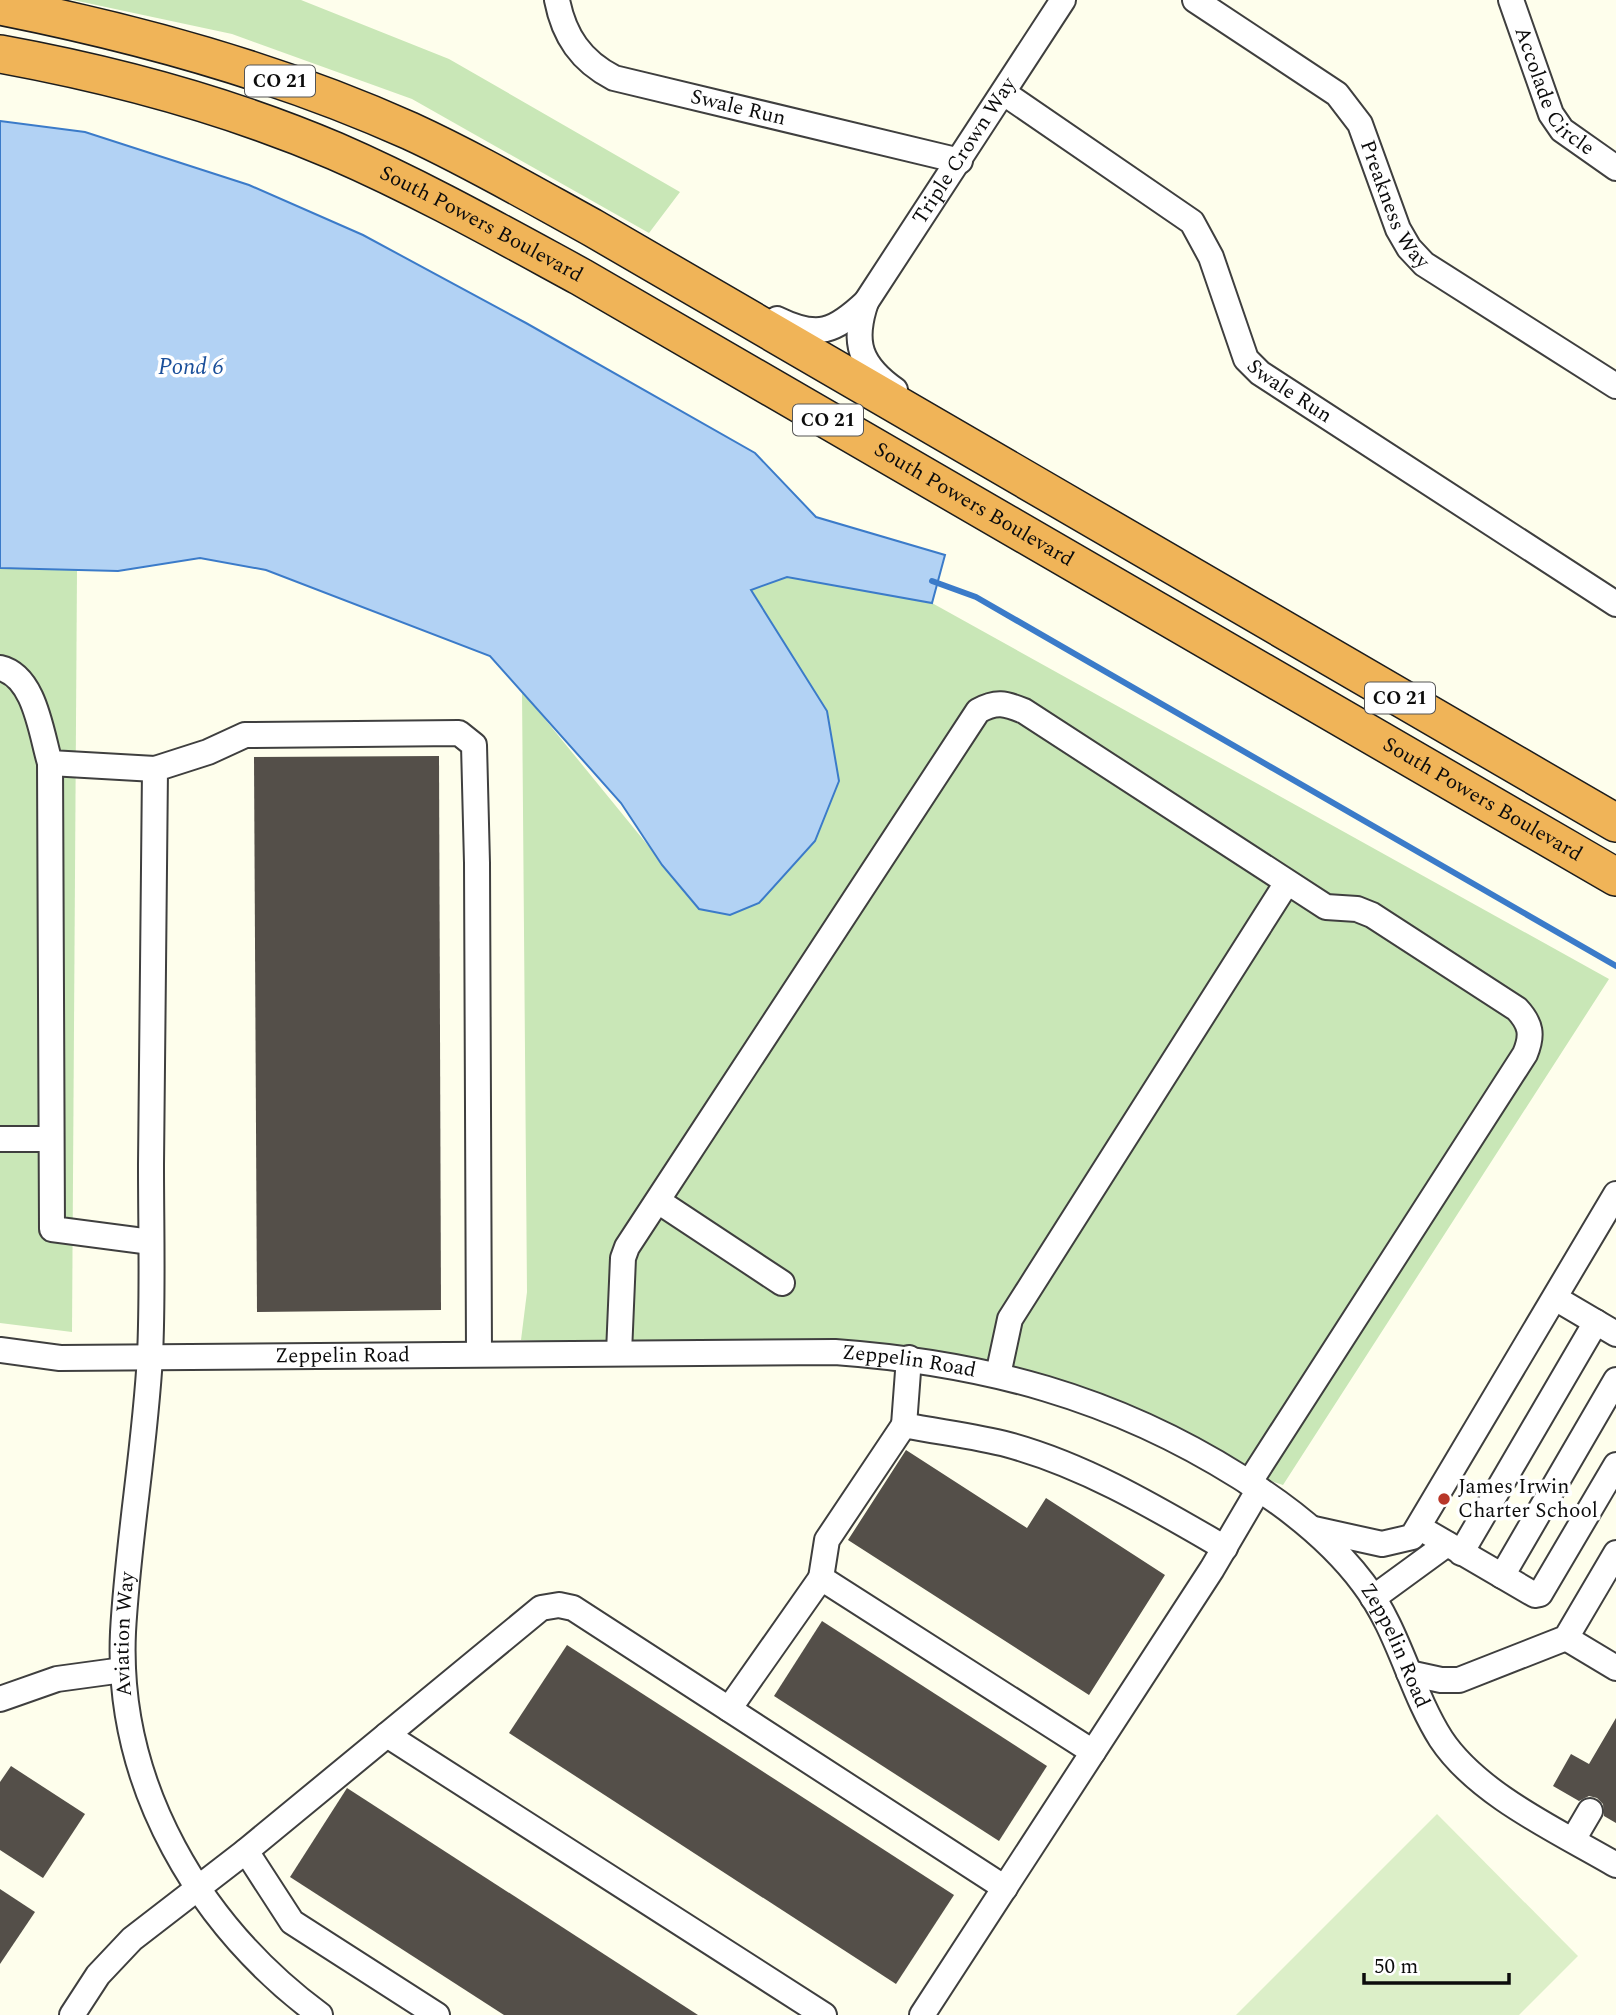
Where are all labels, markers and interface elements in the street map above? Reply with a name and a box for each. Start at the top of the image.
street label: Accolade Circle [1506,23,1601,164]
road number: CO 21 [245,66,315,96]
street label: Triple Crown Way [904,70,1025,231]
street label: Swale Run [687,81,789,135]
street label: Preakness Way [1351,135,1438,277]
street label: South Powers Boulevard [374,157,589,291]
water label: Pond 6 [158,350,224,385]
street label: Swale Run [1239,352,1338,432]
road number: CO 21 [793,404,863,436]
street label: South Powers Boulevard [868,434,1080,575]
road number: CO 21 [1365,682,1435,713]
street label: South Powers Boulevard [1376,729,1589,870]
street label: Zeppelin Road [841,1337,979,1387]
street label: Zeppelin Road [275,1339,410,1372]
place label: James Irwin Charter School [1458,1471,1598,1527]
marker: James Irwin Charter School [1436,1491,1452,1507]
street label: Aviation Way [107,1569,144,1698]
street label: Zeppelin Road [1352,1576,1438,1713]
scale bar [1364,1941,1509,1985]
text: 50 m [1374,1951,1418,1983]

